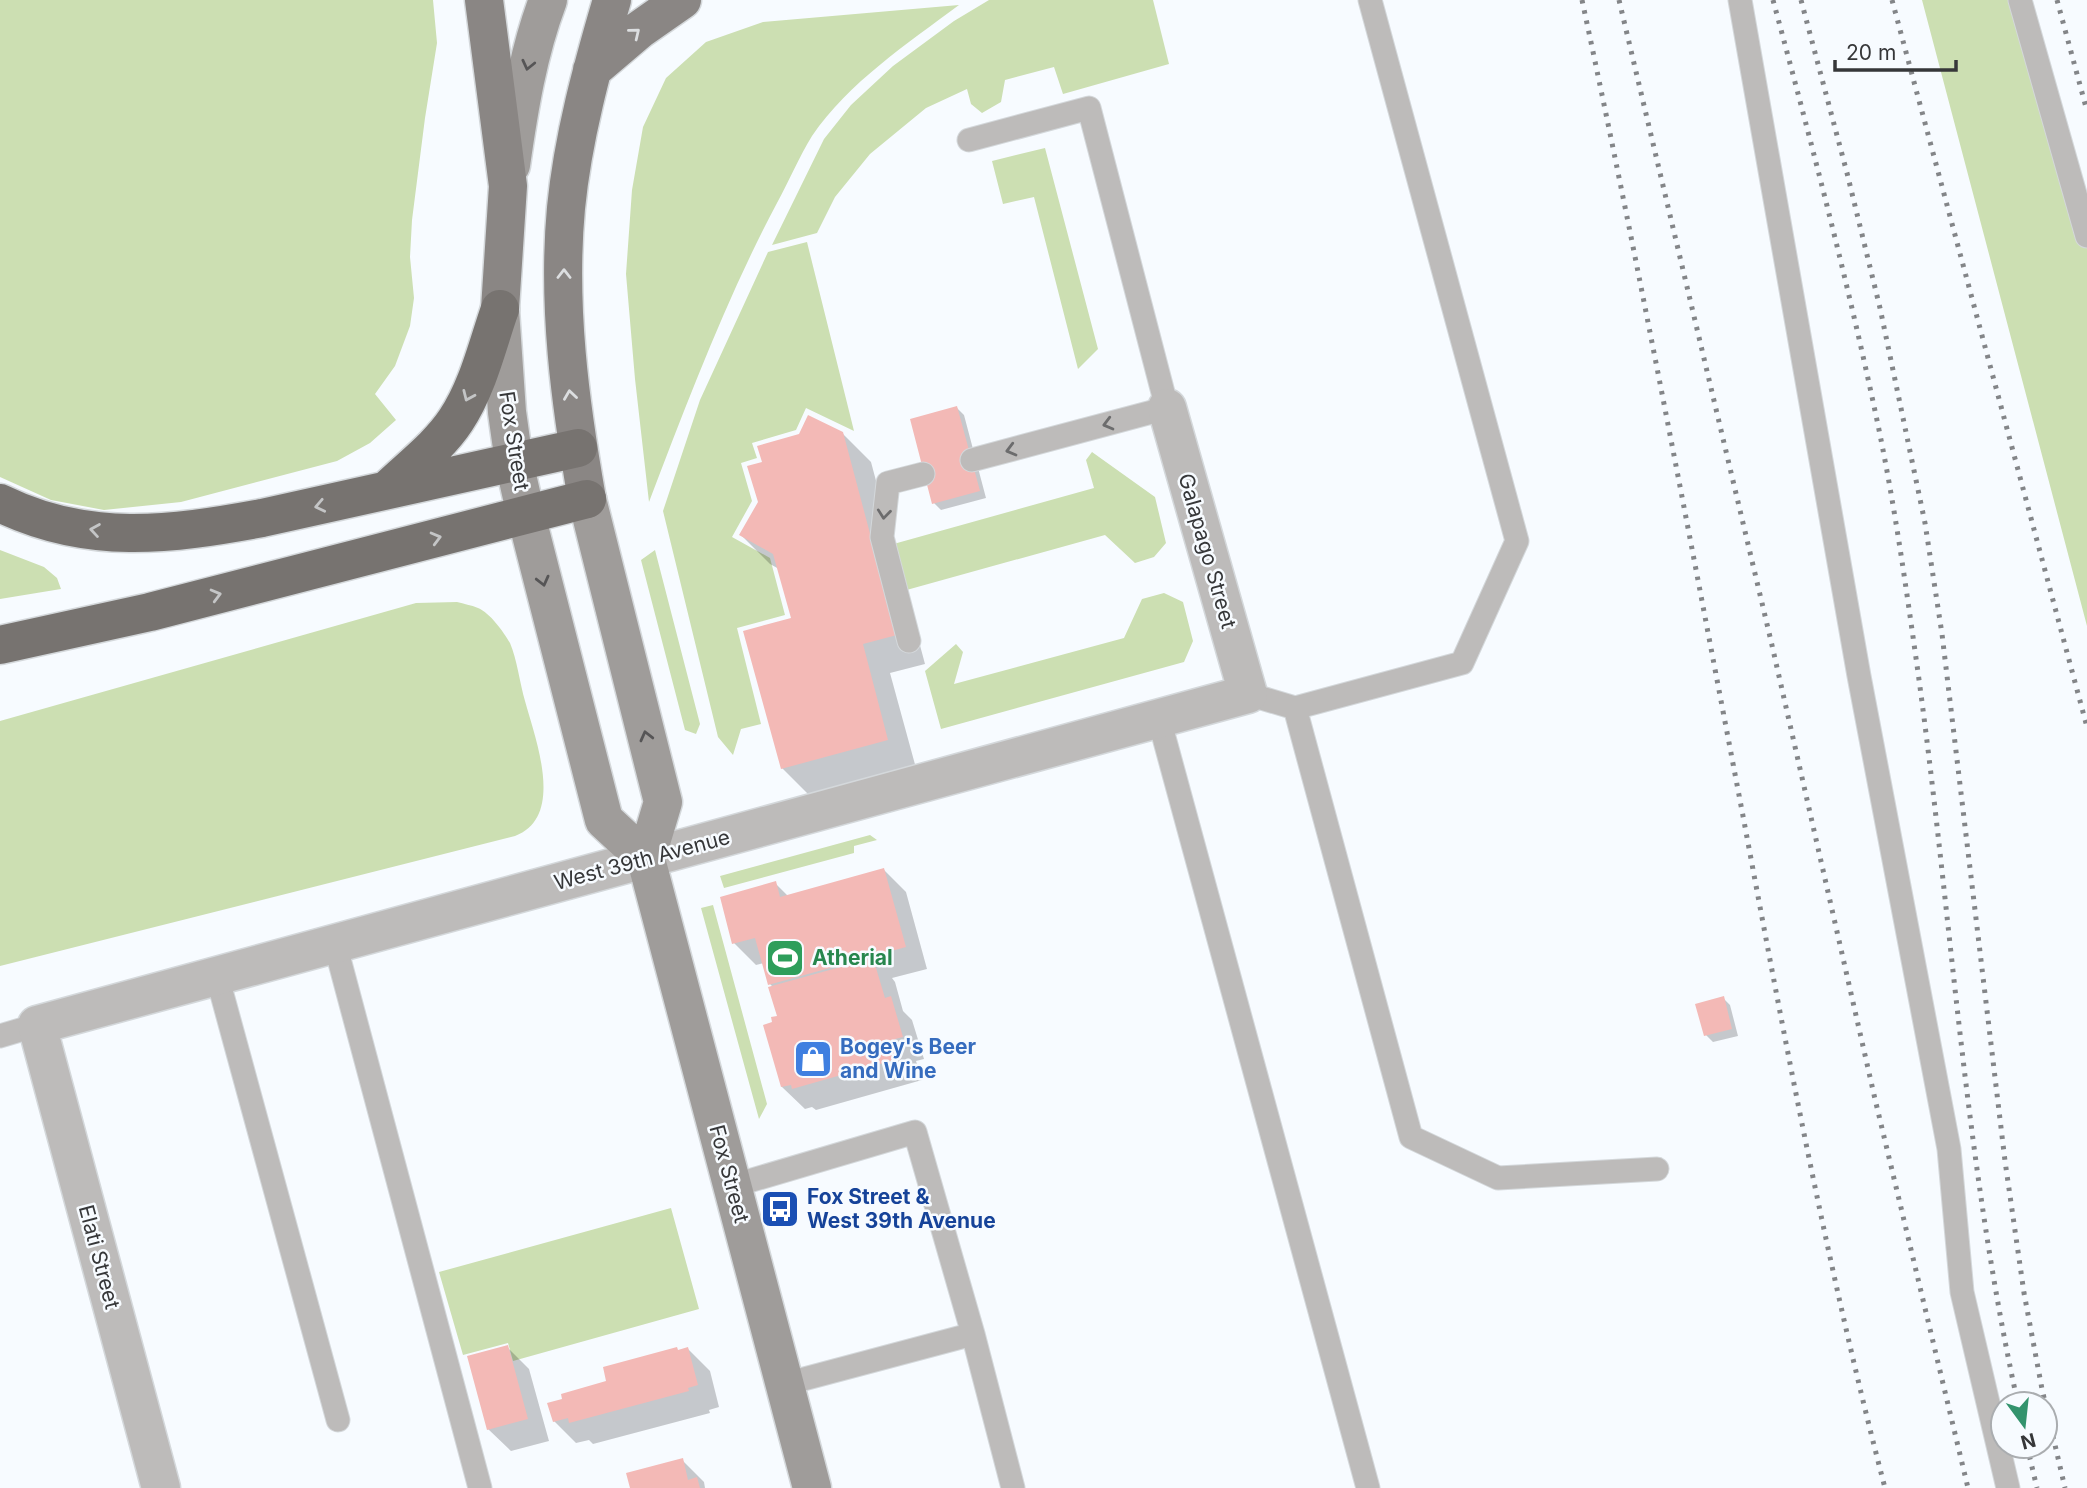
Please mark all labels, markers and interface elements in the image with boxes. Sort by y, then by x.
scale bar [1835,28,1956,72]
one-way arrow [627,29,640,41]
text: 20 m [1846,40,1896,65]
one-way arrow [522,59,536,71]
one-way arrow [556,268,572,279]
one-way arrow [462,389,476,401]
street label: Fox Street [494,389,535,493]
one-way arrow [563,389,578,401]
one-way arrow [1103,416,1115,430]
one-way arrow [1005,442,1017,456]
street label: Galapago Street [1173,471,1242,631]
one-way arrow [314,498,326,512]
one-way arrow [877,508,892,520]
one-way arrow [89,523,101,538]
one-way arrow [430,532,442,546]
one-way arrow [535,575,549,587]
one-way arrow [209,589,221,603]
one-way arrow [640,730,654,742]
street label: West 39th Avenue [551,824,733,895]
sports icon: Atherial [764,937,806,979]
place label: Atherial [812,945,893,970]
place label: Bogey's Beer and Wine [840,1034,976,1083]
shop icon: Bogey's Beer and Wine [792,1038,834,1080]
street label: Fox Street [704,1122,755,1226]
place label: Fox Street & West 39th Avenue [807,1184,996,1233]
bus stop icon: Fox Street & West 39th Avenue [759,1188,801,1230]
street label: Elati Street [74,1202,125,1312]
north arrow [1989,1390,2059,1460]
text: N [2018,1428,2038,1454]

